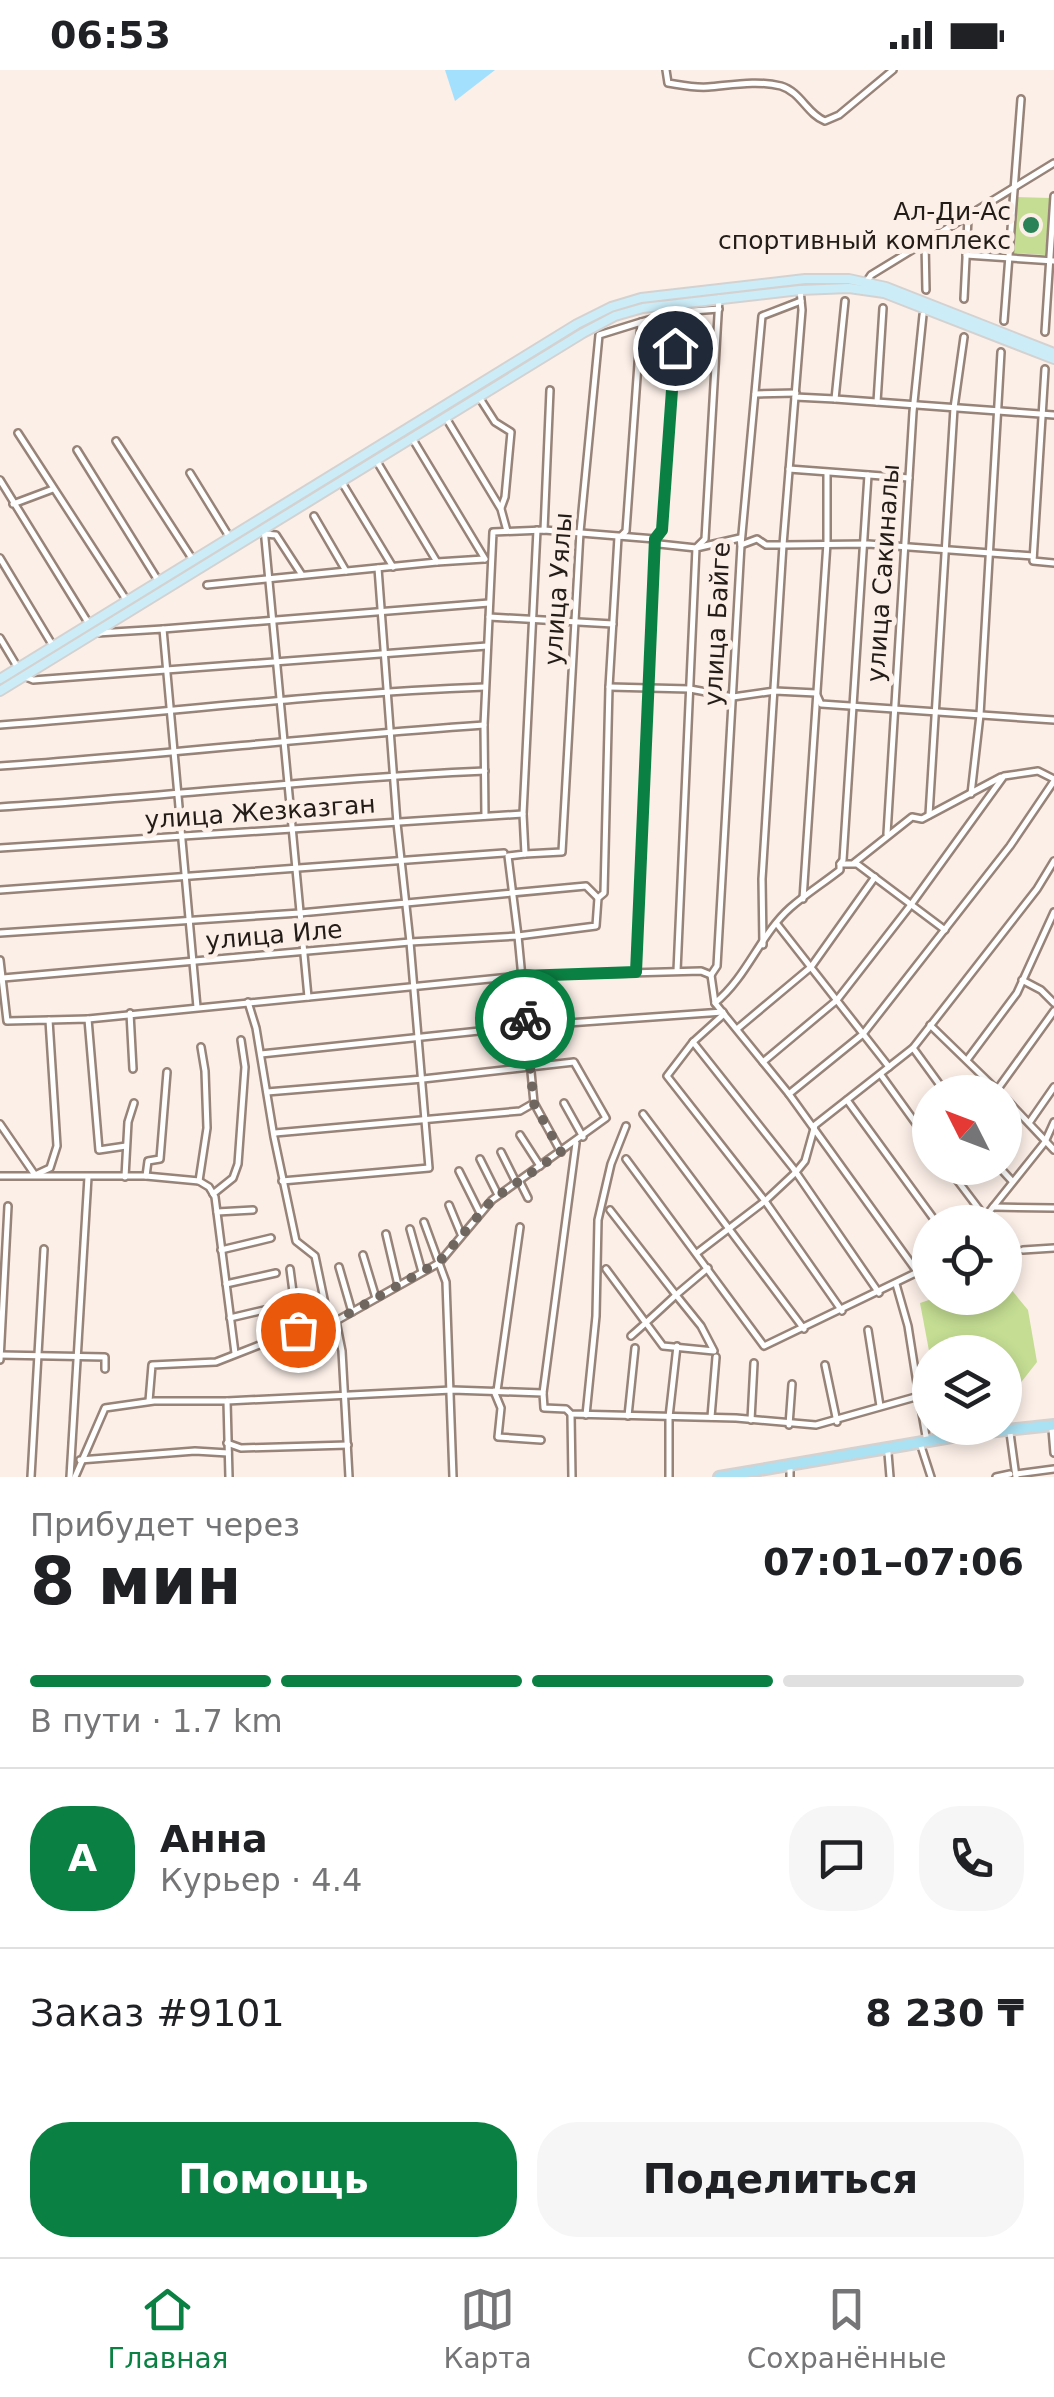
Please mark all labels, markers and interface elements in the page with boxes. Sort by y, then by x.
text: 06:53 [50,13,171,57]
place label: Ал-Ди-Ас спортивный комплекс [718,197,1011,255]
marker: Ал-Ди-Ас спортивный комплекс [1020,214,1042,236]
pin [633,306,718,391]
icon: home [648,321,703,376]
street label: улица Сакиналы [861,463,905,683]
street label: улица Уялы [538,512,578,666]
street label: улица Байге [698,541,736,707]
street label: улица Жезказган [144,789,376,835]
street label: улица Иле [204,915,344,955]
courier [475,969,575,1069]
icon: bike [498,992,553,1047]
north arrow [912,1075,1022,1185]
map controls [912,1075,1022,1445]
button: locate [912,1205,1022,1315]
pin [256,1288,341,1373]
icon: bag [271,1303,326,1358]
button: layers [912,1335,1022,1445]
text: Прибудет через [30,1506,300,1544]
text: 07:01–07:06 [763,1540,1024,1584]
text: 8 мин [30,1544,241,1619]
text: В пути · 1.7 km [30,1702,283,1740]
button: chat [789,1806,894,1911]
button: phone [919,1806,1024,1911]
text: Анна [160,1817,268,1861]
text: А [68,1836,97,1880]
text: Курьер · 4.4 [160,1861,362,1899]
text: Заказ #9101 [30,1991,285,2035]
text: 8 230 ₸ [865,1991,1024,2035]
button: Помощь [30,2122,517,2237]
button: Поделиться [537,2122,1024,2237]
tab: Главная [108,2282,228,2375]
tab: Карта [444,2282,532,2375]
tab: Сохранённые [747,2282,946,2375]

